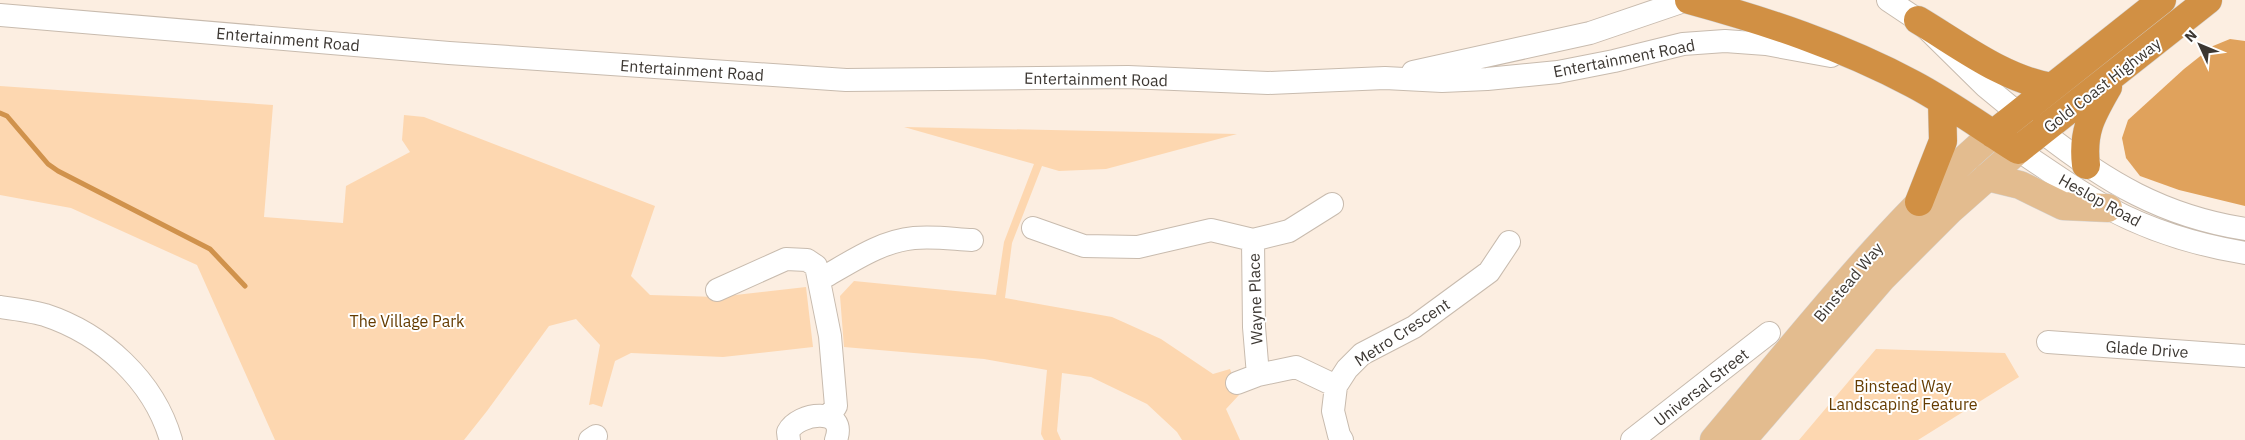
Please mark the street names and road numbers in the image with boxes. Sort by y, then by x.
street label: Entertainment Road [215,23,361,55]
street label: Gold Coast Highway [2039,33,2165,137]
street label: Entertainment Road [1551,34,1697,82]
street label: Entertainment Road [620,55,764,85]
street label: Entertainment Road [1024,68,1168,90]
street label: Heslop Road [2055,169,2145,231]
street label: Binstead Way [1809,238,1887,326]
street label: Wayne Place [1243,253,1267,345]
street label: Metro Crescent [1351,294,1453,370]
street label: Glade Drive [2105,336,2189,362]
street label: Universal Street [1650,344,1752,430]

